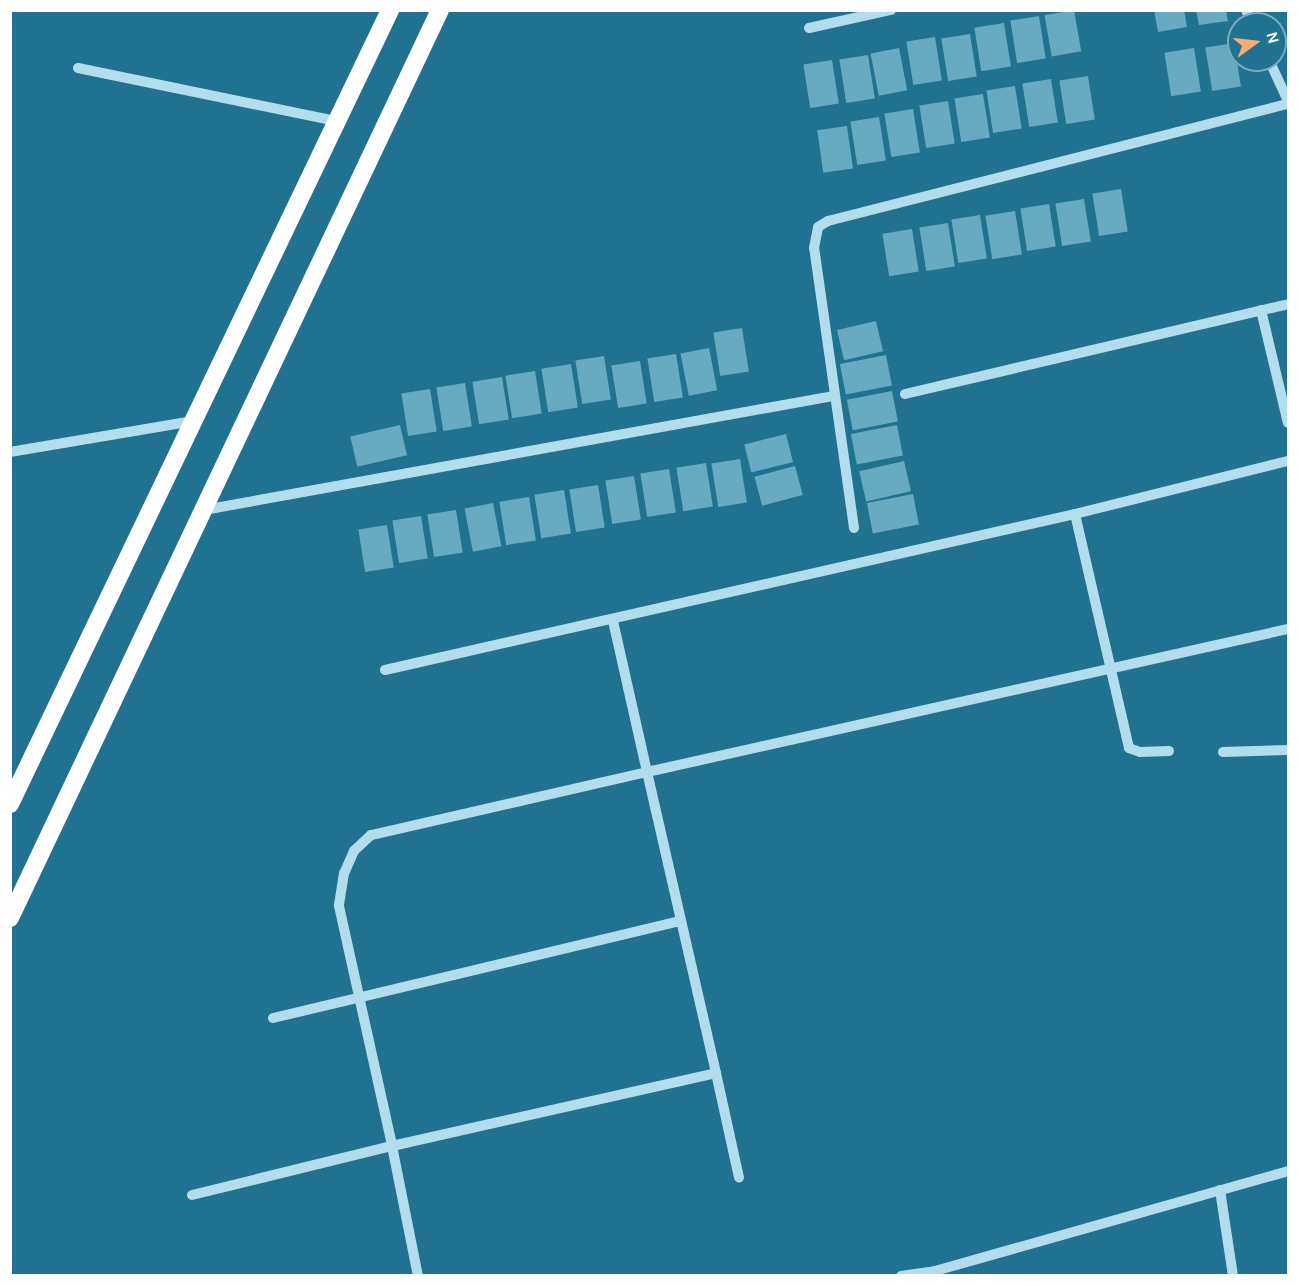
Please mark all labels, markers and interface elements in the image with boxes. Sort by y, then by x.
north arrow [1227,12,1287,72]
text: N [1262,30,1284,46]

